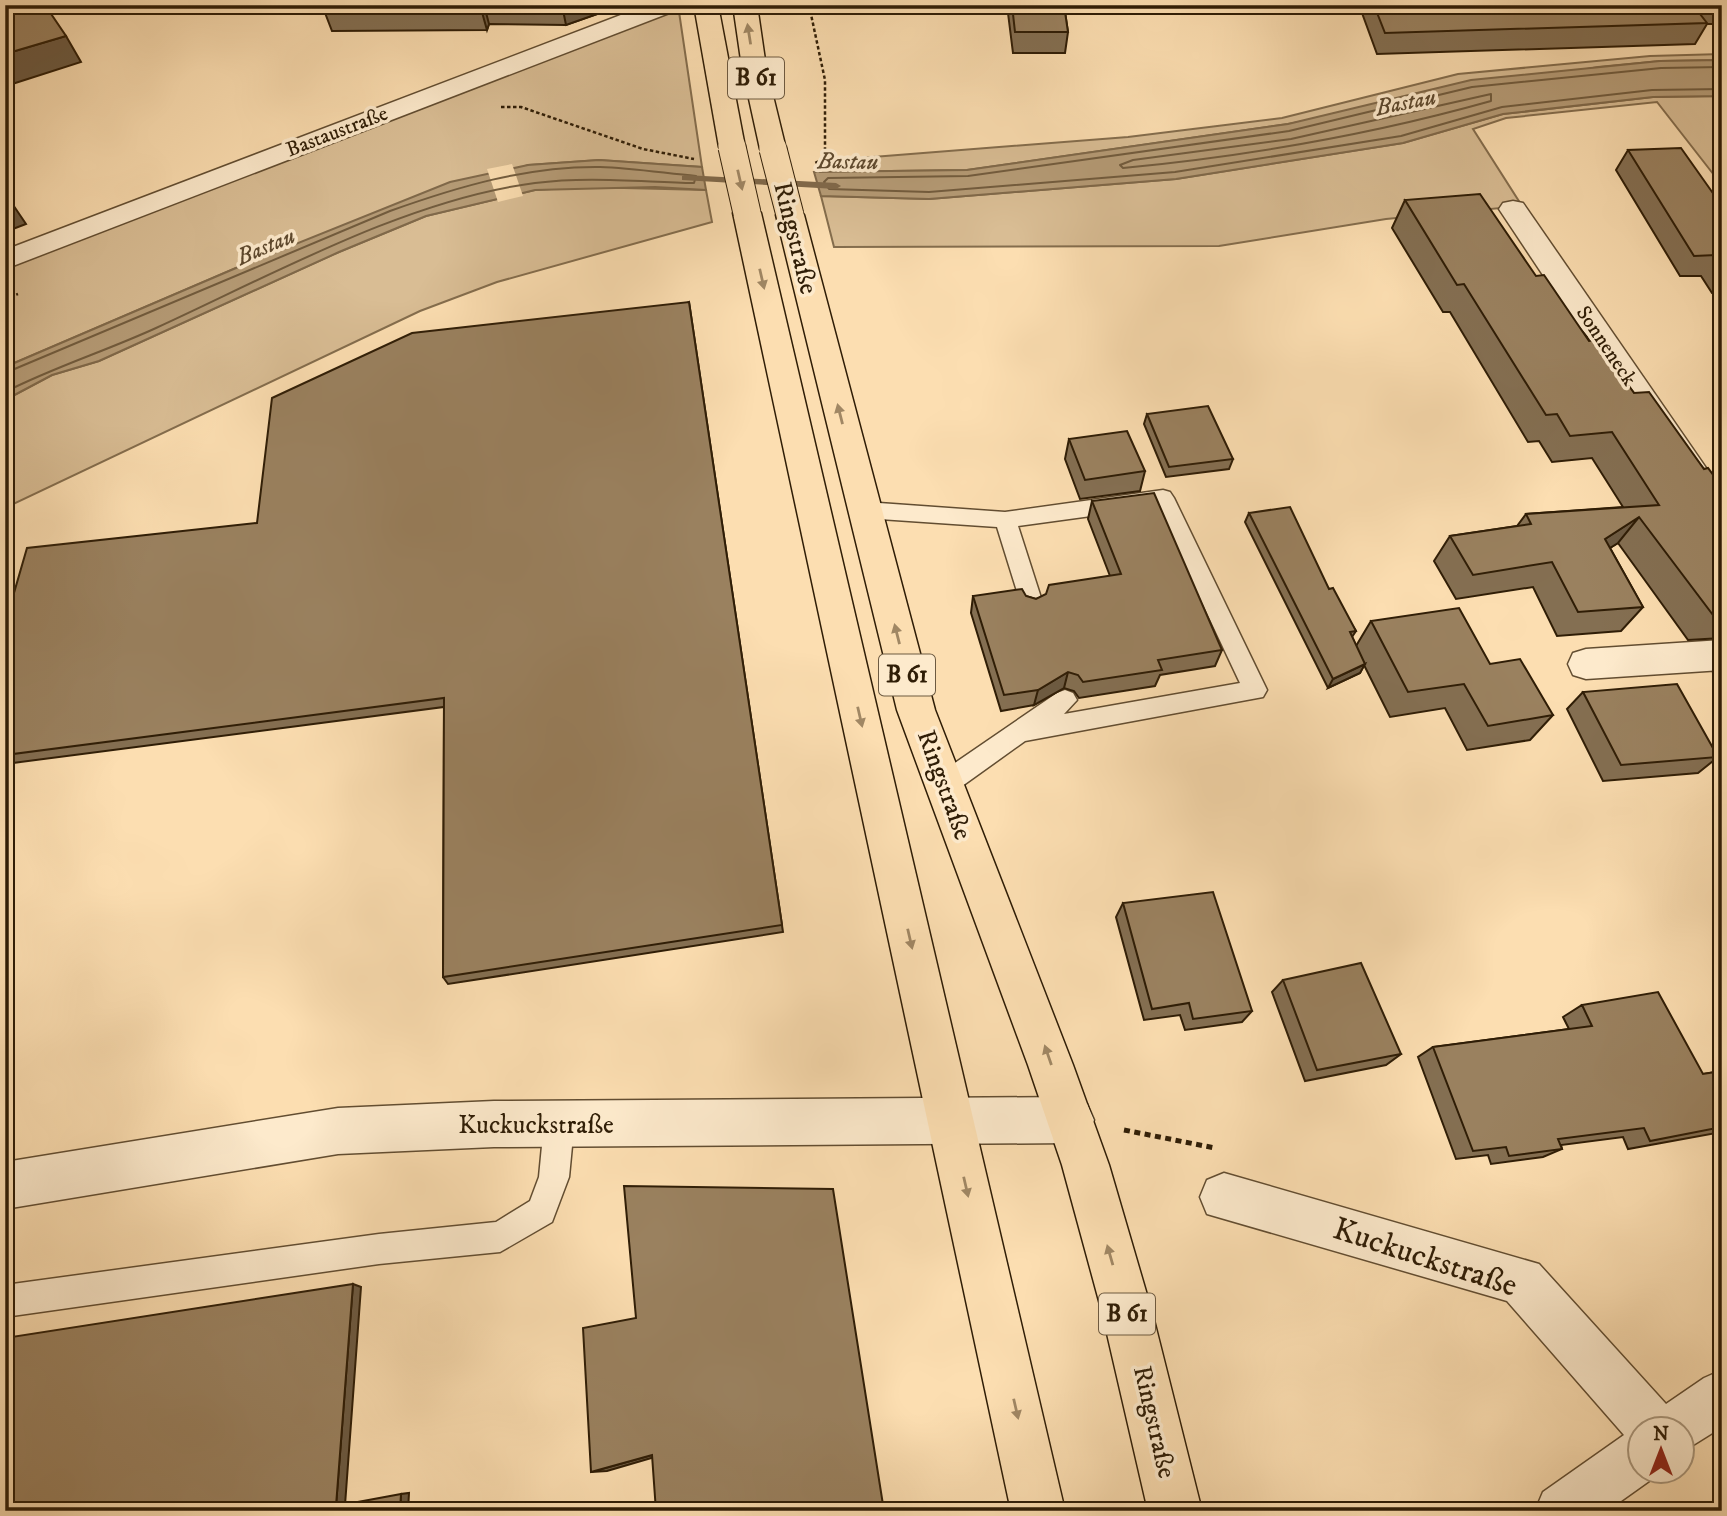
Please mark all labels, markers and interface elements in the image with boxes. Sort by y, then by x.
one-way arrow [743,23,754,45]
road number: B 61 [728,57,784,98]
water label: Bastau [1372,83,1439,123]
street label: Bastaustraße [282,101,392,163]
water label: Bastau [816,147,879,177]
one-way arrow [735,169,746,191]
street label: Ringstraße [765,178,825,298]
water label: Bastau [231,222,300,273]
one-way arrow [757,268,768,290]
street label: Sonneneck [1570,301,1643,391]
one-way arrow [834,403,845,425]
one-way arrow [891,623,902,645]
road number: B 61 [879,654,935,696]
one-way arrow [855,706,866,728]
street label: Ringstraße [909,726,979,844]
one-way arrow [905,928,916,950]
one-way arrow [1042,1045,1053,1066]
street label: Kuckuckstraße [458,1109,614,1142]
one-way arrow [961,1176,972,1198]
street label: Kuckuckstraße [1328,1209,1522,1307]
one-way arrow [1105,1244,1115,1265]
road number: B 61 [1099,1294,1155,1334]
street label: Ringstraße [1125,1363,1183,1481]
one-way arrow [1010,1399,1021,1421]
north arrow [1626,1414,1696,1484]
text: N [1653,1423,1669,1446]

